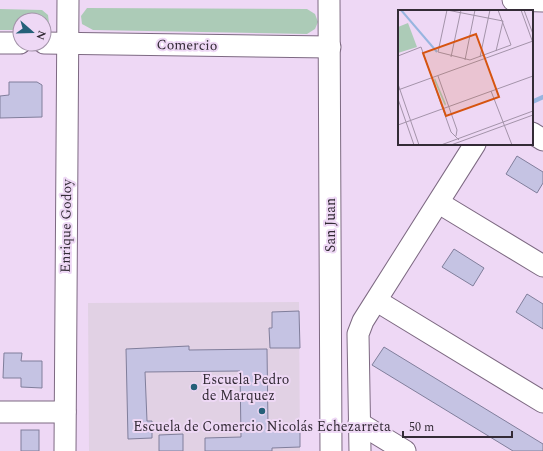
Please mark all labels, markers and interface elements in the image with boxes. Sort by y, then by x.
inset map [398,10,533,145]
north arrow [12,12,52,52]
text: N [31,28,50,42]
street label: Comercio [156,34,218,56]
street label: Enrique Godoy [55,178,77,273]
street label: San Juan [320,198,341,252]
place label: Escuela Pedro de Marquez [202,369,289,406]
marker: Escuela Pedro de Marquez [189,382,199,392]
marker: Escuela de Comercio Nicolás Echezarreta [257,406,267,416]
scale bar [403,413,512,439]
place label: Escuela de Comercio Nicolás Echezarreta [133,416,391,437]
text: 50 m [409,418,434,437]

